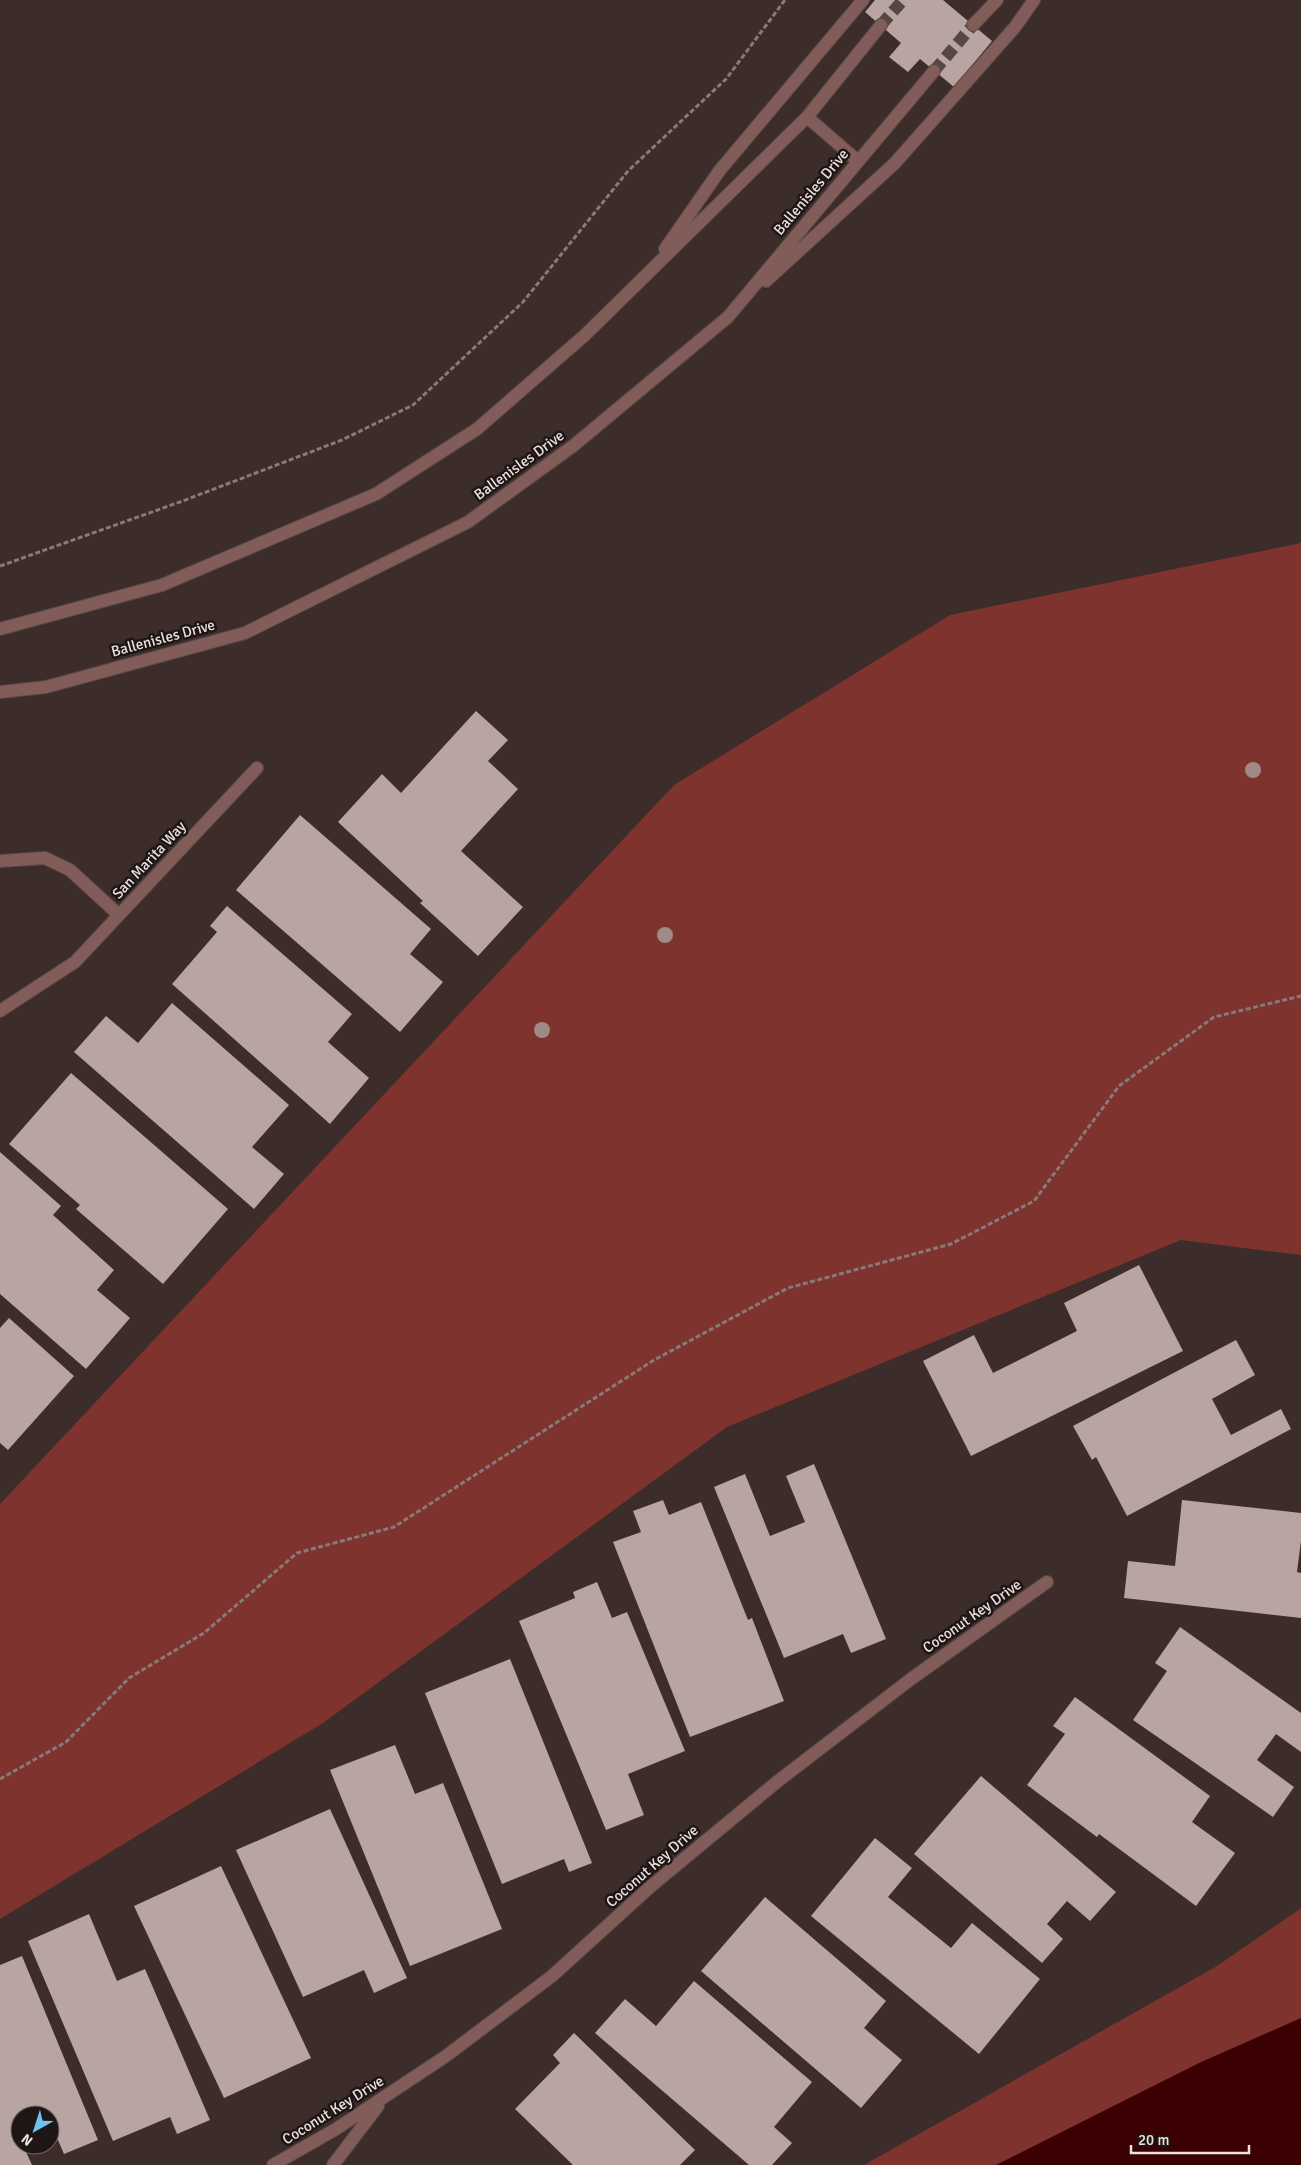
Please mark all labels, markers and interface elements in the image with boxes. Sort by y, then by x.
street label: Ballenisles Drive [770,145,852,239]
street label: Ballenisles Drive [471,426,567,504]
street label: Ballenisles Drive [109,616,217,660]
street label: San Marita Way [108,817,190,903]
street label: Coconut Key Drive [919,1575,1025,1657]
street label: Coconut Key Drive [602,1821,702,1911]
street label: Coconut Key Drive [279,2072,387,2148]
north arrow [10,2105,60,2155]
scale bar [1131,2122,1248,2154]
text: N [18,2130,36,2149]
text: 20 m [1138,2131,1169,2149]

